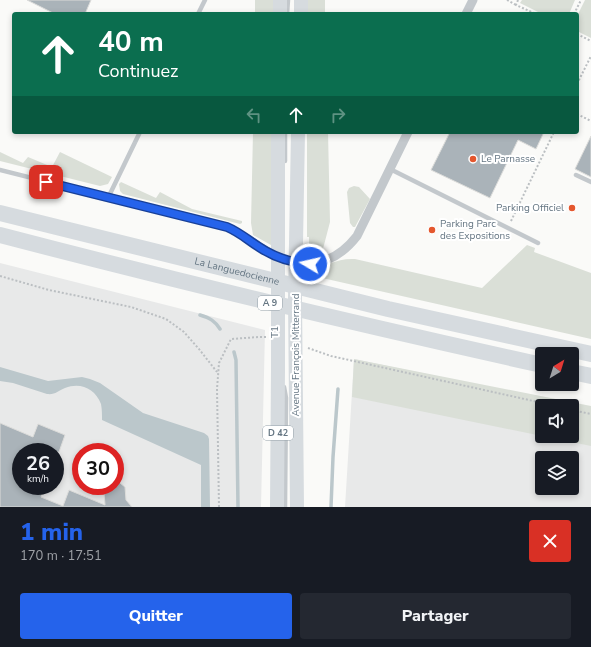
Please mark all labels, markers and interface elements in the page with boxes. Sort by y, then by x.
text: 40 m [98,23,164,61]
icon: ahead [32,28,84,80]
text: Continuez [98,59,178,83]
icon: left [243,104,265,126]
icon: ahead [285,104,307,126]
icon: right [327,104,349,126]
place label: Le Parnasse [481,152,535,166]
marker: Le Parnasse [468,154,478,164]
pin [29,165,63,199]
icon: arrive [35,171,57,193]
place label: Parking Officiel [496,201,564,215]
marker: Parking Officiel [567,203,577,213]
place label: Parking Parc des Expositions [440,217,510,243]
marker: Parking Parc des Expositions [427,225,437,235]
position arrow [289,243,331,285]
street label: La Languedocienne [193,254,281,289]
street label: Avenue François Mitterrand [289,293,303,417]
road number: A 9 [258,296,282,310]
street label: T1 [268,326,282,338]
north arrow [535,347,579,391]
map controls [535,347,579,495]
button: sound [535,399,579,443]
road number: D 42 [263,426,293,440]
speed limit sign: 30 [72,443,124,495]
text: 26 [26,450,50,477]
button: layers [535,451,579,495]
text: km/h [27,472,49,486]
text: 1 min [20,516,83,548]
button: close [529,520,571,562]
text: 170 m · 17:51 [20,547,102,565]
button: Quitter [20,593,292,639]
button: Partager [300,593,571,639]

